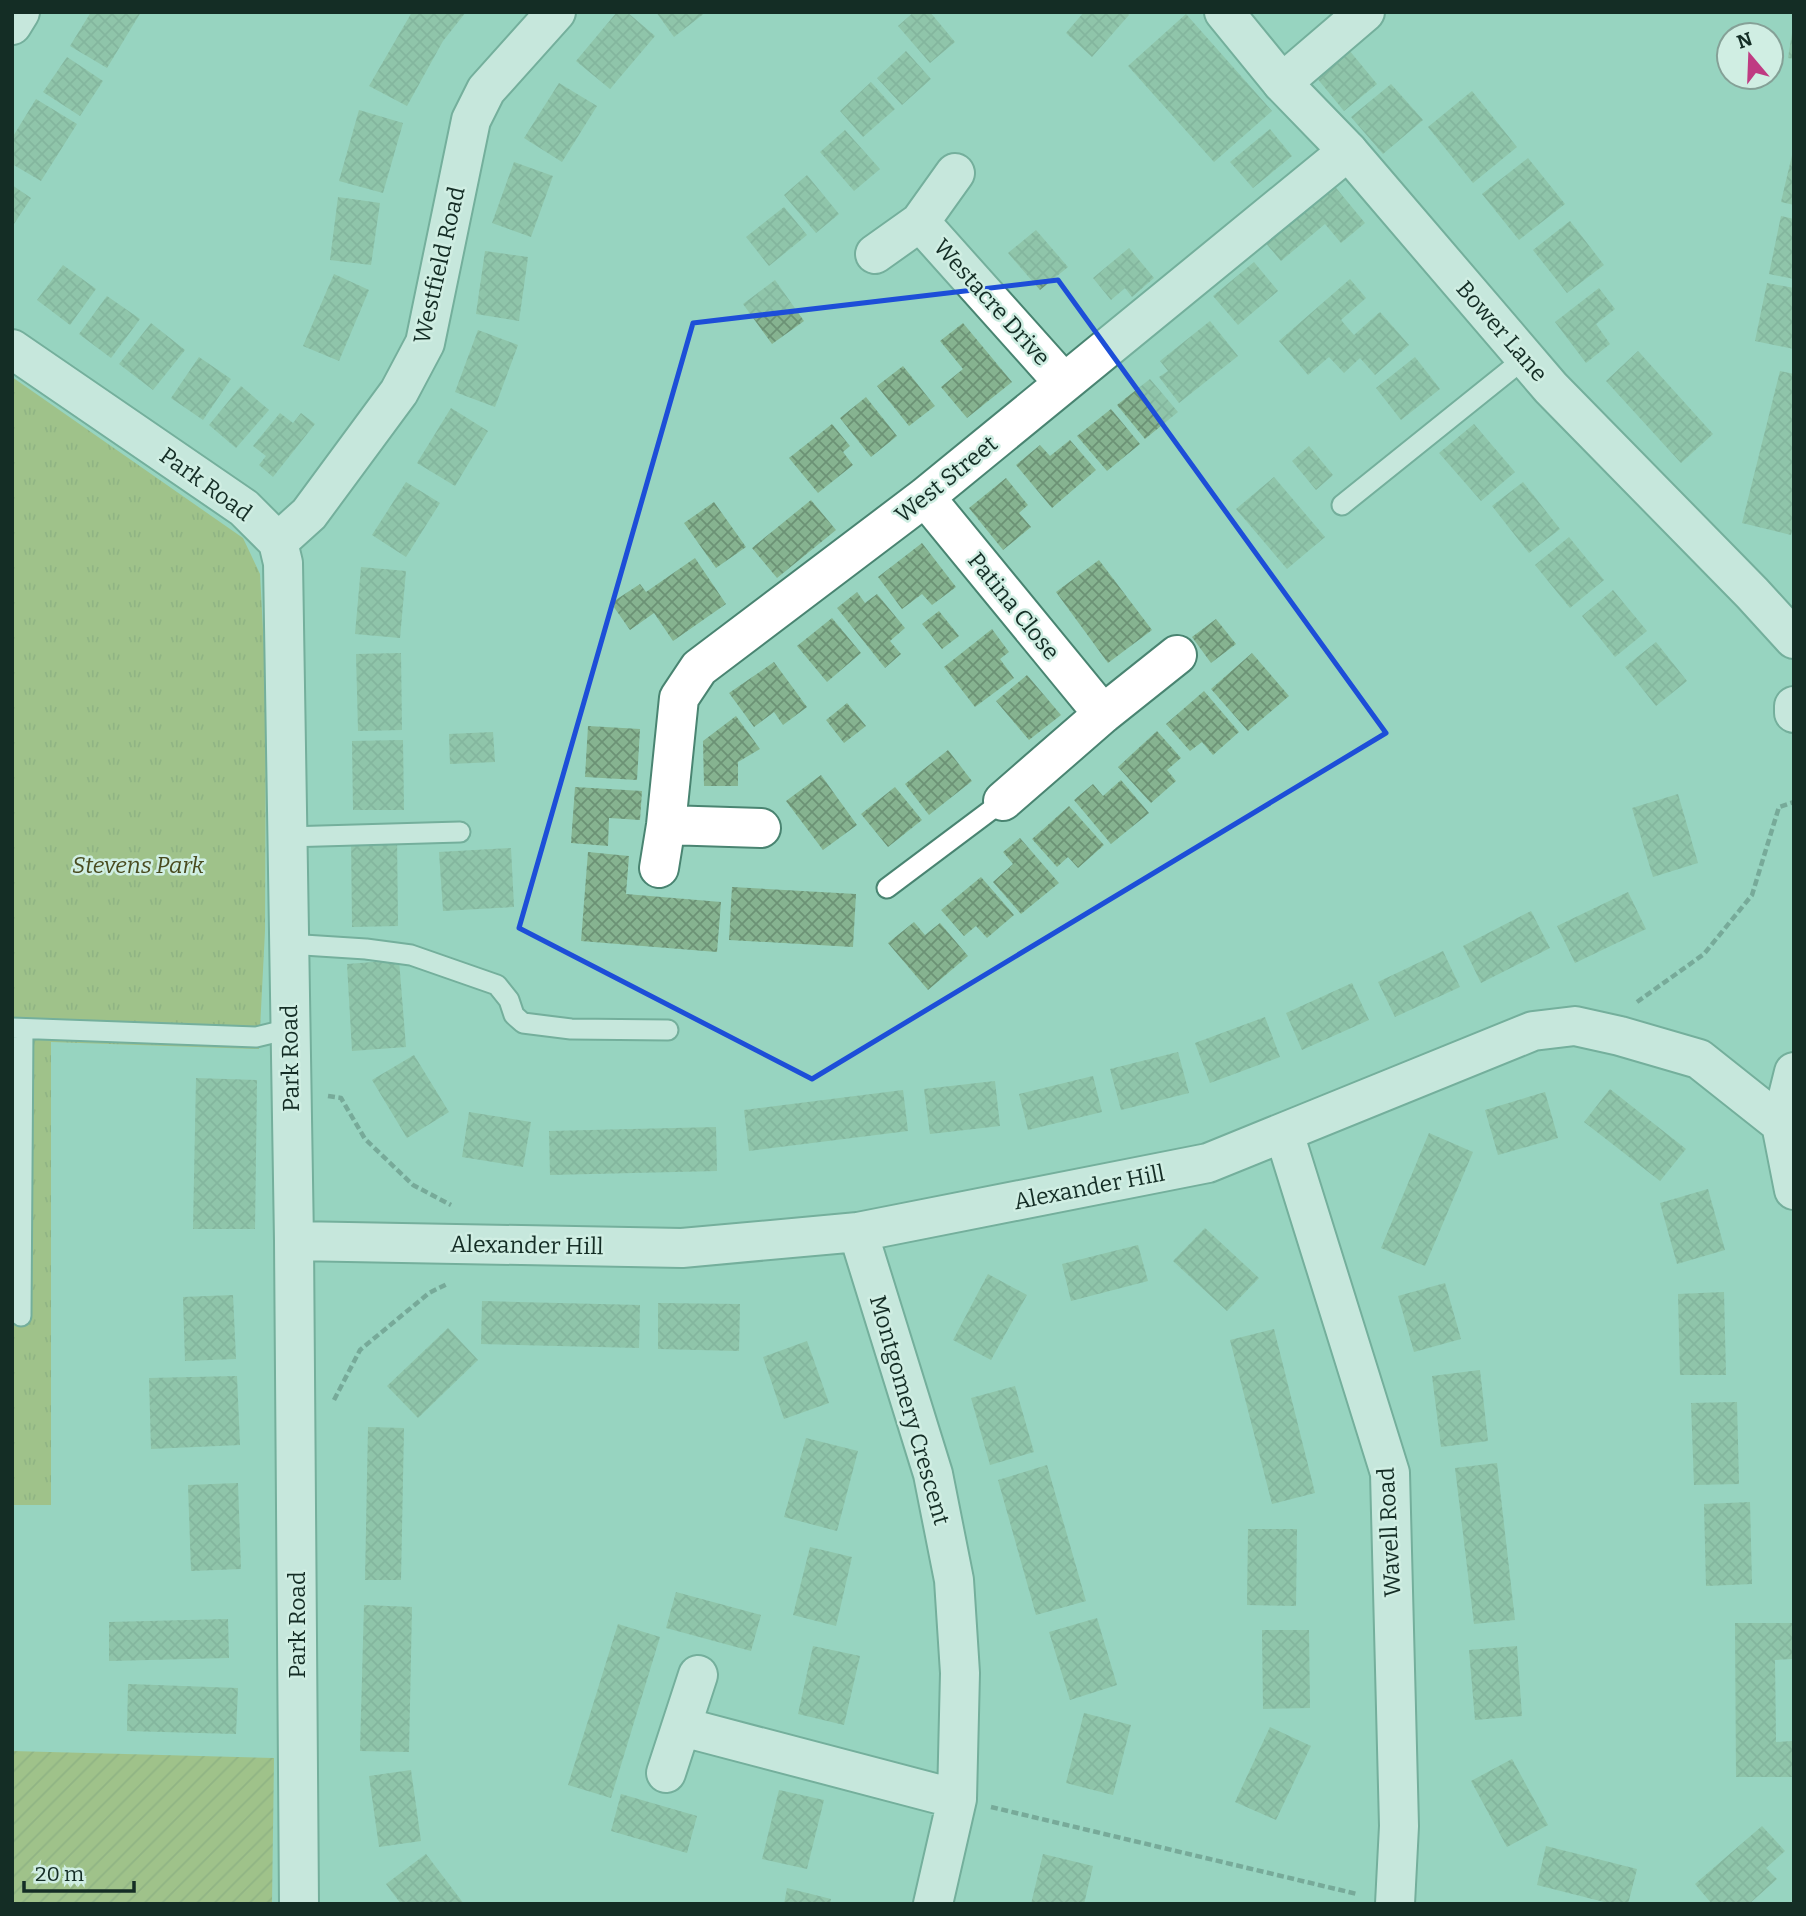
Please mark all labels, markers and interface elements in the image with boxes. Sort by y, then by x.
north arrow [1715,21,1785,91]
text: N [1734,27,1756,54]
street label: Westfield Road [407,183,471,346]
street label: Westacre Drive [928,233,1056,371]
street label: Bower Lane [1450,275,1554,387]
street label: West Street [889,429,1003,529]
street label: Park Road [154,441,258,527]
street label: Patina Close [962,547,1066,665]
park label: Stevens Park [72,851,205,879]
street label: Park Road [275,1004,305,1112]
street label: Alexander Hill [1011,1159,1167,1215]
street label: Alexander Hill [450,1230,604,1260]
street label: Montgomery Crescent [864,1292,956,1528]
street label: Wavell Road [1372,1466,1406,1598]
street label: Park Road [283,1571,311,1679]
scale bar [24,1850,135,1894]
text: 20 m [35,1861,84,1887]

